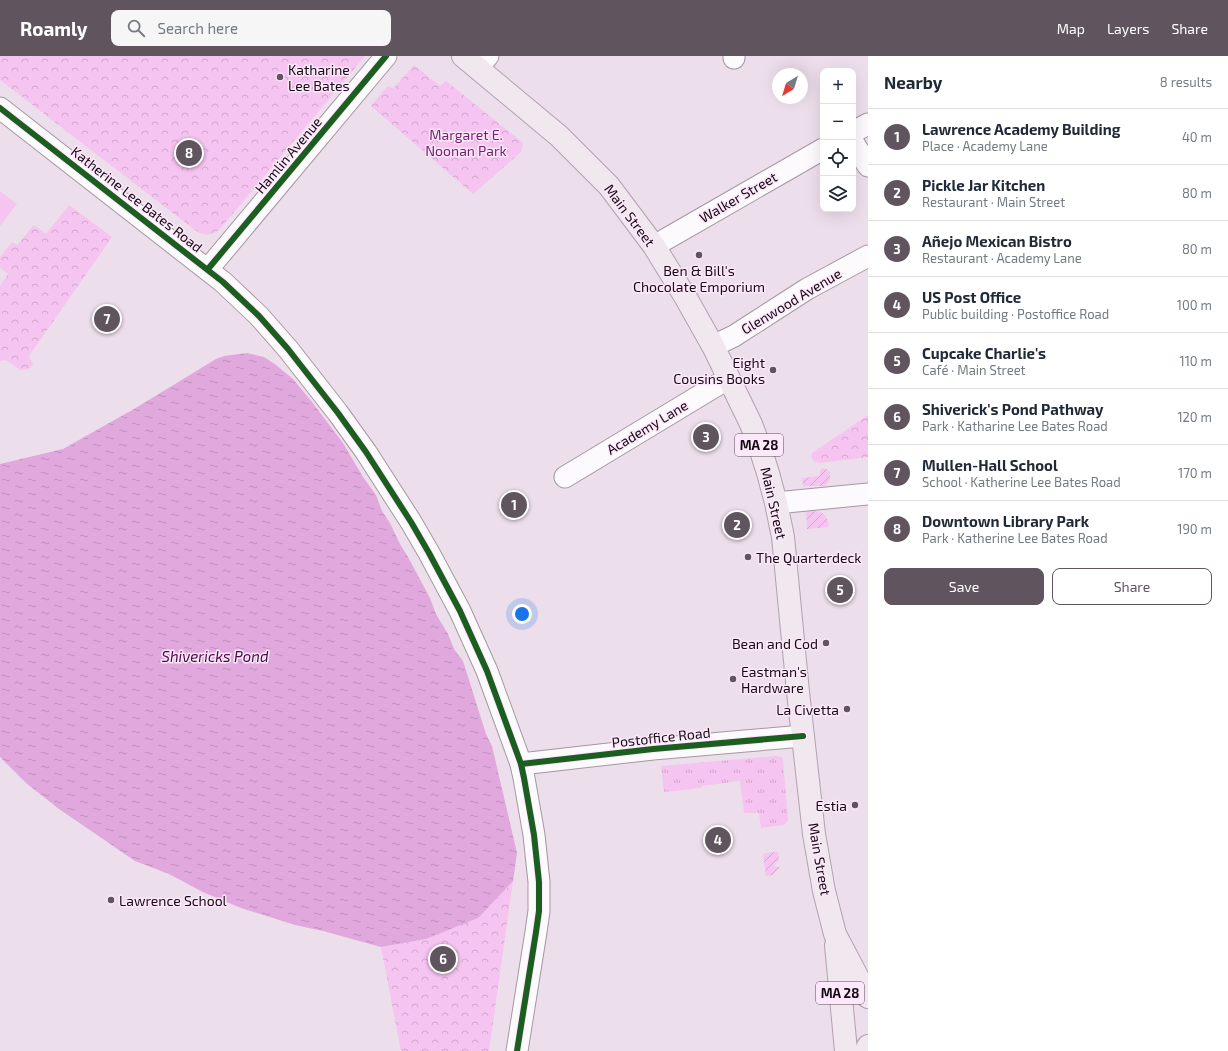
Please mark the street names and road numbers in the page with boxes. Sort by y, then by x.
street label: Hamlin Avenue [251,113,325,197]
street label: Katherine Lee Bates Road [68,142,206,256]
street label: Walker Street [696,168,780,226]
street label: Main Street [601,180,659,250]
street label: Glenwood Avenue [738,264,844,338]
street label: Academy Lane [603,396,691,458]
road number: MA 28 [735,434,783,456]
street label: Main Street [757,465,791,541]
street label: Postoffice Road [611,723,711,751]
street label: Main Street [805,821,835,897]
road number: MA 28 [816,982,864,1004]

